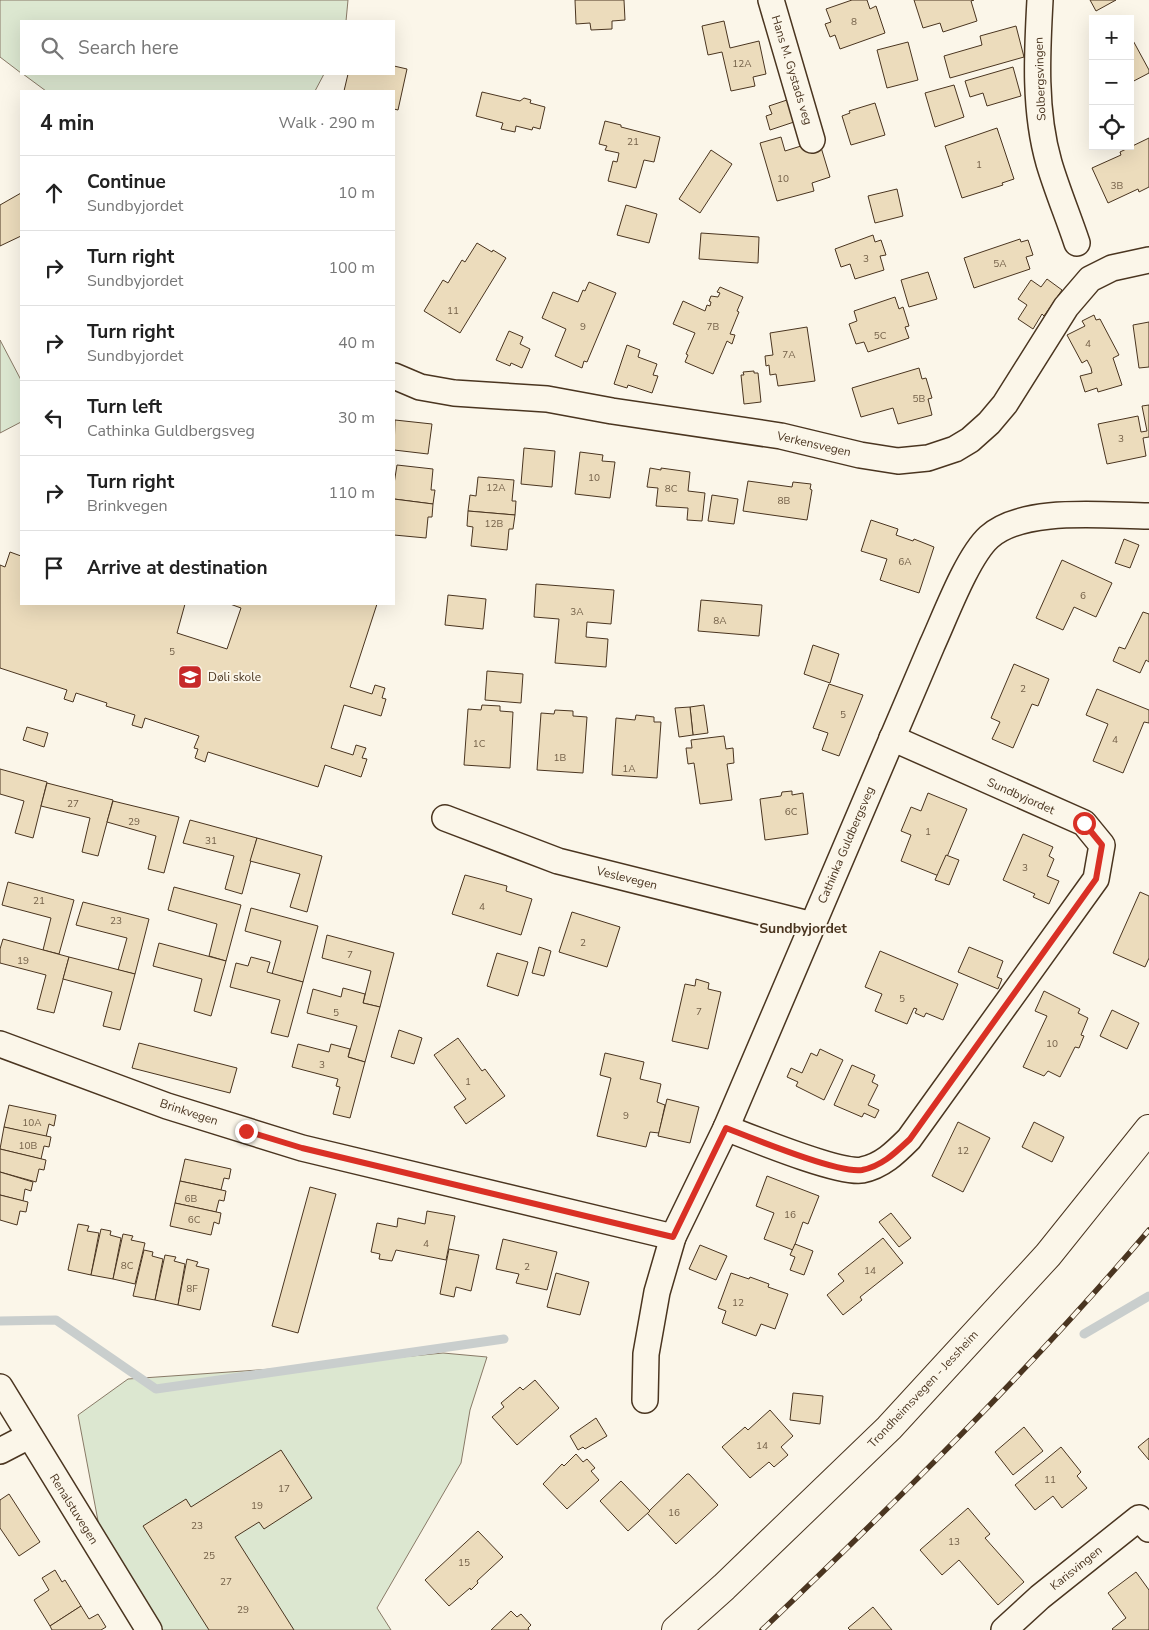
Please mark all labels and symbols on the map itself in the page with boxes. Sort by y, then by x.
street label: Hans M. Gystads veg [768,13,816,127]
house number: 8 [851,15,857,29]
street label: Solbergsvingen [1031,37,1049,121]
house number: 12A [732,57,752,71]
house number: 21 [627,135,639,149]
house number: 1 [976,158,982,172]
house number: 10 [777,172,789,186]
house number: 3B [1111,179,1124,193]
house number: 3 [863,252,869,266]
house number: 5A [993,257,1007,271]
house number: 11 [447,304,459,318]
house number: 9 [580,320,586,334]
house number: 7B [707,320,720,334]
house number: 5C [874,329,887,343]
house number: 4 [1085,337,1091,351]
house number: 7A [782,348,796,362]
house number: 5B [913,392,926,406]
street label: Verkensvegen [774,427,853,460]
house number: 3 [1118,432,1124,446]
house number: 10 [588,471,600,485]
house number: 12A [486,481,506,495]
house number: 8C [665,482,678,496]
house number: 8B [778,494,791,508]
house number: 12B [485,517,504,531]
house number: 6A [898,555,912,569]
house number: 6 [1080,589,1086,603]
house number: 3A [570,605,584,619]
house number: 8A [713,614,727,628]
house number: 5 [169,645,175,659]
school or university icon: Døli skole [177,664,203,690]
place label: Døli skole [208,669,261,685]
house number: 2 [1020,682,1026,696]
house number: 5 [840,708,846,722]
house number: 4 [1112,733,1118,747]
house number: 1C [473,737,486,751]
house number: 1B [554,751,567,765]
house number: 1A [622,762,636,776]
street label: Sundbyjordet [985,774,1058,818]
street label: Cathinka Guldbergsveg [814,784,878,906]
house number: 27 [67,797,79,811]
house number: 6C [785,805,798,819]
route start [1073,812,1096,835]
house number: 29 [128,815,140,829]
house number: 1 [925,825,931,839]
house number: 31 [205,834,217,848]
house number: 3 [1022,861,1028,875]
street label: Veslevegen [594,862,659,893]
house number: 21 [33,894,45,908]
house number: 4 [479,900,485,914]
house number: 23 [110,914,122,928]
district label: Sundbyjordet [759,919,847,938]
house number: 2 [580,936,586,950]
house number: 7 [347,948,353,962]
house number: 19 [17,954,29,968]
house number: 5 [899,992,905,1006]
house number: 7 [696,1005,702,1019]
house number: 5 [333,1006,339,1020]
house number: 10 [1046,1037,1058,1051]
house number: 3 [319,1058,325,1072]
house number: 1 [465,1075,471,1089]
street label: Brinkvegen [158,1095,220,1129]
house number: 9 [623,1109,629,1123]
house number: 10A [22,1116,42,1130]
route end [235,1120,258,1143]
house number: 10B [19,1139,38,1153]
house number: 12 [957,1144,969,1158]
house number: 6B [185,1192,198,1206]
house number: 16 [784,1208,796,1222]
house number: 6C [188,1213,201,1227]
house number: 4 [423,1237,429,1251]
house number: 8C [121,1259,134,1273]
house number: 2 [524,1260,530,1274]
house number: 14 [864,1264,876,1278]
house number: 8F [186,1282,198,1296]
house number: 12 [732,1296,744,1310]
street label: Trondheimsvegen - Jessheim [864,1327,982,1451]
house number: 14 [756,1439,768,1453]
street label: Renalstuvegen [46,1471,102,1547]
house number: 11 [1044,1473,1056,1487]
house number: 17 [278,1482,290,1496]
house number: 19 [251,1499,263,1513]
house number: 16 [668,1506,680,1520]
house number: 23 [191,1519,203,1533]
house number: 13 [948,1535,960,1549]
street label: Karisvingen [1047,1542,1105,1594]
house number: 25 [203,1549,215,1563]
house number: 15 [458,1556,470,1570]
house number: 27 [220,1575,232,1589]
house number: 29 [237,1603,249,1617]

